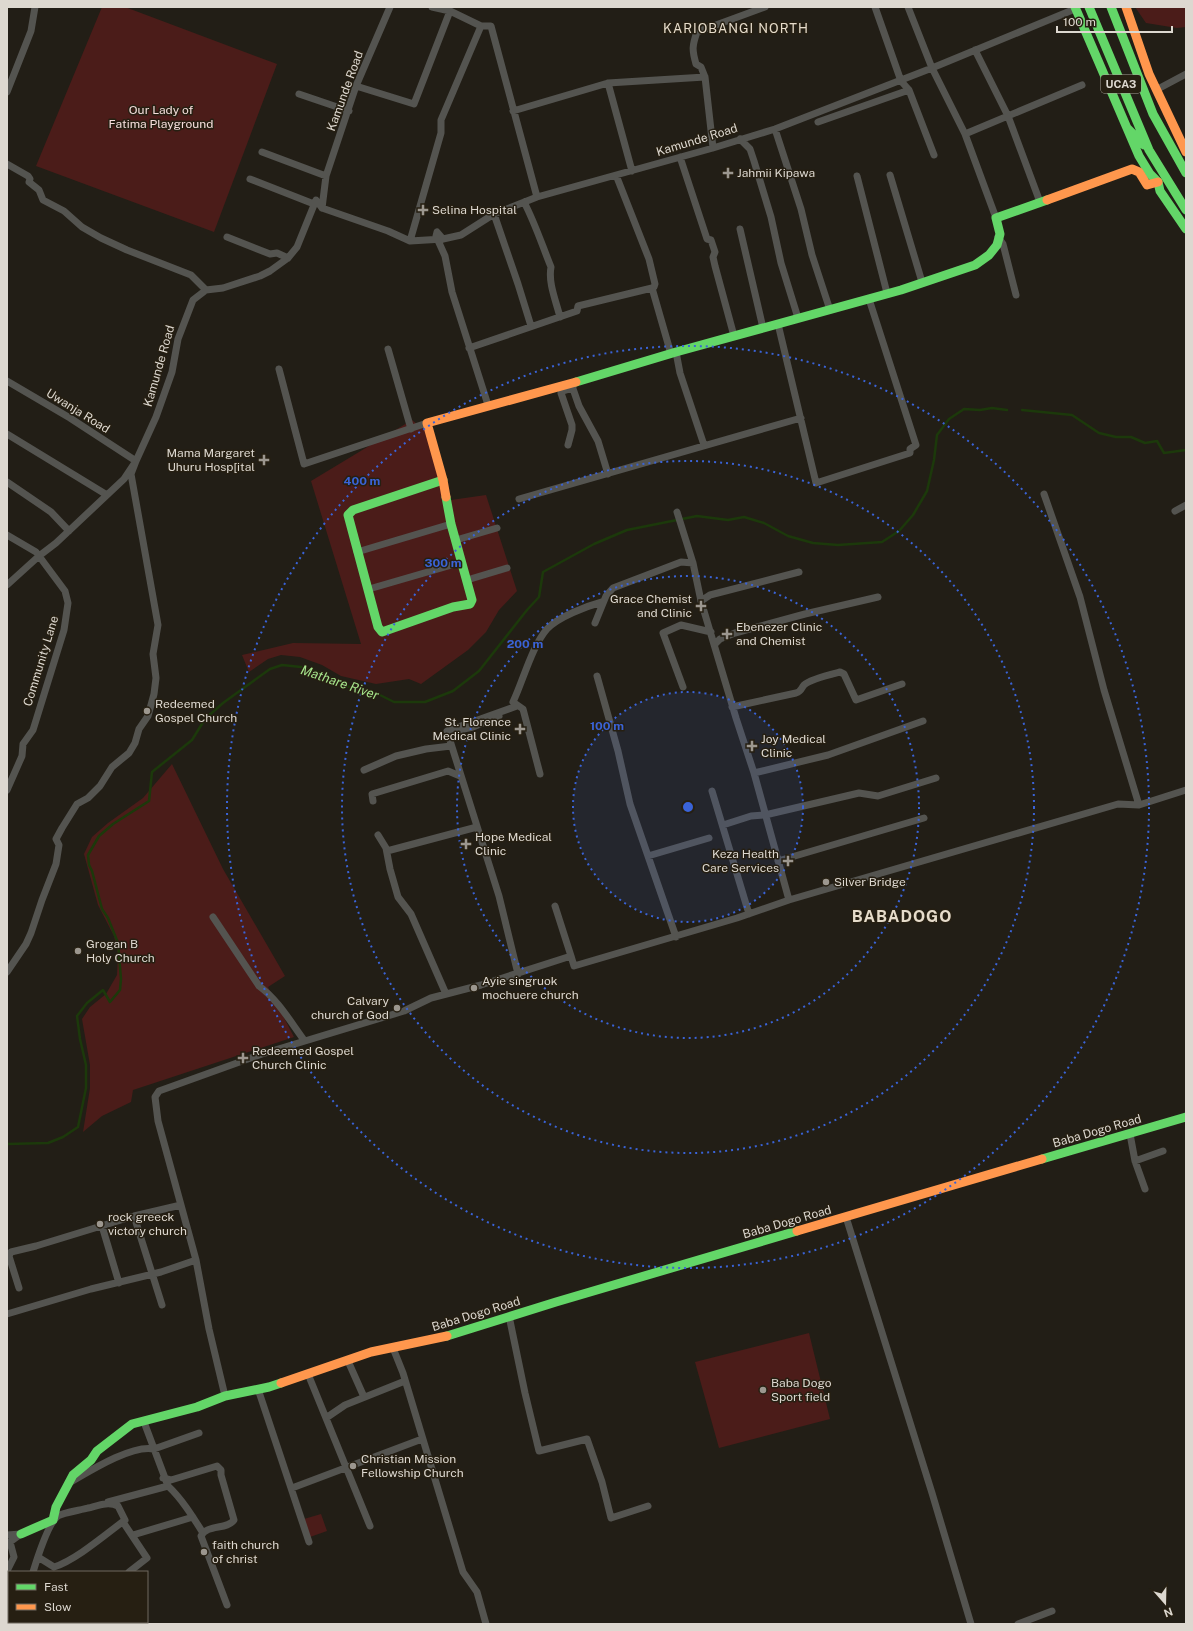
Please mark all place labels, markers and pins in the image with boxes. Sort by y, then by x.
place label: Jahmii Kipawa [737,166,815,180]
marker: Jahmii Kipawa [722,167,734,179]
place label: Selina Hospital [432,203,517,217]
marker: Selina Hospital [417,204,429,216]
place label: Mama Margaret Uhuru Hosp[ital [166,446,255,474]
marker: Mama Margaret Uhuru Hosp[ital [258,454,270,466]
place label: Grace Chemist and Clinic [610,592,692,620]
marker: Grace Chemist and Clinic [695,600,707,612]
place label: Ebenezer Clinic and Chemist [736,620,822,648]
marker: Ebenezer Clinic and Chemist [721,628,733,640]
place label: Redeemed Gospel Church [155,697,237,725]
marker: Redeemed Gospel Church [142,706,152,716]
place label: St. Florence Medical Clinic [433,715,511,743]
marker: St. Florence Medical Clinic [514,723,526,735]
place label: Joy Medical Clinic [761,732,826,760]
marker: Joy Medical Clinic [746,740,758,752]
centre of rings [681,800,695,814]
place label: Hope Medical Clinic [475,830,552,858]
marker: Hope Medical Clinic [460,838,472,850]
place label: Keza Health Care Services [702,847,779,875]
marker: Keza Health Care Services [782,855,794,867]
place label: Silver Bridge [834,875,906,889]
marker: Silver Bridge [821,877,831,887]
place label: Grogan B Holy Church [86,937,155,965]
marker: Grogan B Holy Church [73,946,83,956]
place label: Ayie singruok mochuere church [482,974,579,1002]
marker: Ayie singruok mochuere church [469,983,479,993]
place label: Calvary church of God [311,994,390,1022]
marker: Calvary church of God [392,1003,402,1013]
place label: Redeemed Gospel Church Clinic [252,1044,354,1072]
marker: Redeemed Gospel Church Clinic [237,1052,249,1064]
place label: rock greeck victory church [108,1210,187,1238]
marker: rock greeck victory church [95,1219,105,1229]
place label: Baba Dogo Sport field [771,1376,832,1404]
marker: Baba Dogo Sport field [758,1385,768,1395]
place label: Christian Mission Fellowship Church [361,1452,464,1480]
marker: Christian Mission Fellowship Church [348,1461,358,1471]
place label: faith church of christ [212,1538,279,1566]
marker: faith church of christ [199,1547,209,1557]

